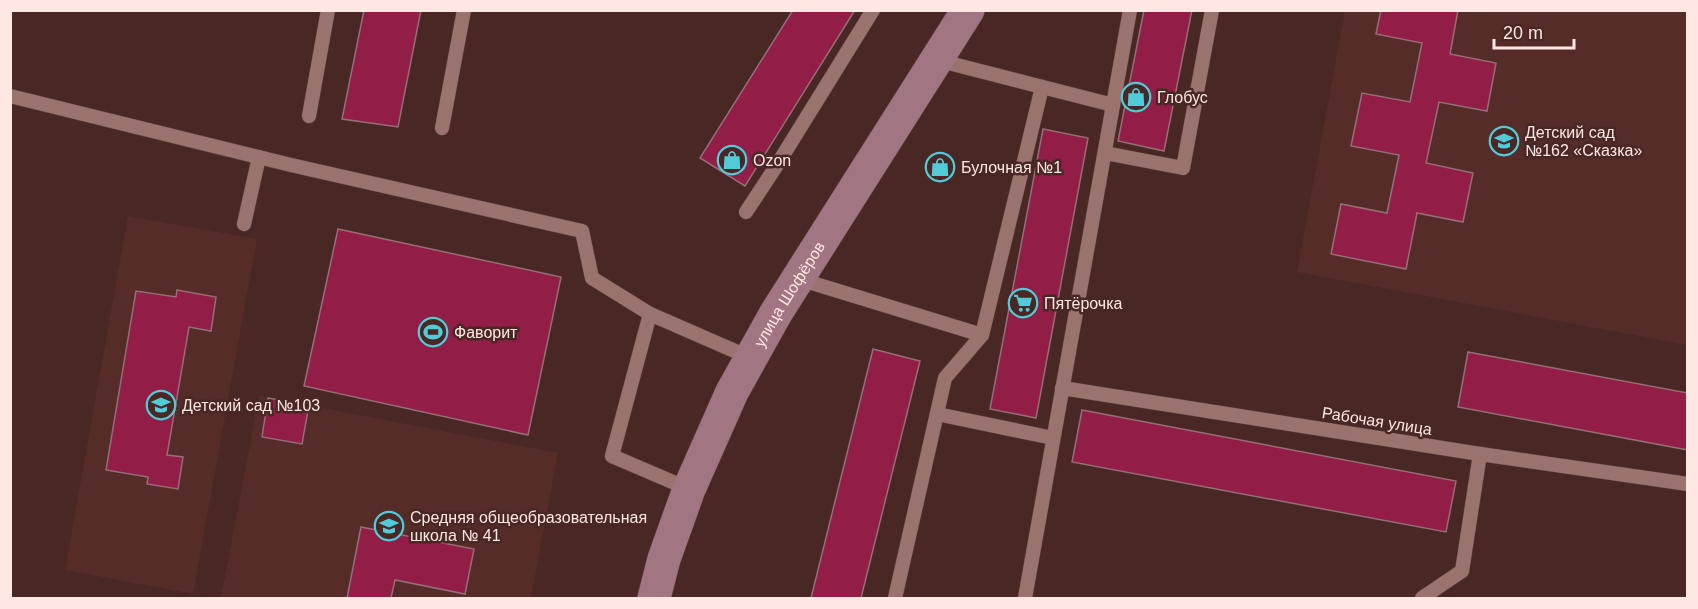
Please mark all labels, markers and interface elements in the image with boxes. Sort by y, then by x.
scale bar [1494,12,1574,50]
text: 20 m [1503,23,1543,43]
shop icon: Глобус [1120,81,1152,113]
place label: Глобус [1157,89,1208,106]
place label: Детский сад №162 «Сказка» [1525,124,1642,159]
school or university icon: Детский сад №162 «Сказка» [1488,125,1520,157]
shop icon: Ozon [716,144,748,176]
shop icon: Булочная №1 [924,151,956,183]
place label: Ozon [753,152,791,169]
place label: Булочная №1 [961,159,1062,176]
street label: улица Шофёров [750,238,828,350]
supermarket icon: Пятёрочка [1007,287,1039,319]
place label: Пятёрочка [1044,295,1123,312]
sports icon: Фаворит [417,316,449,348]
place label: Фаворит [454,324,518,341]
school or university icon: Детский сад №103 [145,389,177,421]
place label: Детский сад №103 [182,397,320,414]
street label: Рабочая улица [1321,404,1433,438]
place label: Средняя общеобразовательная школа № 41 [410,509,647,544]
school or university icon: Средняя общеобразовательная школа № 41 [373,510,405,542]

